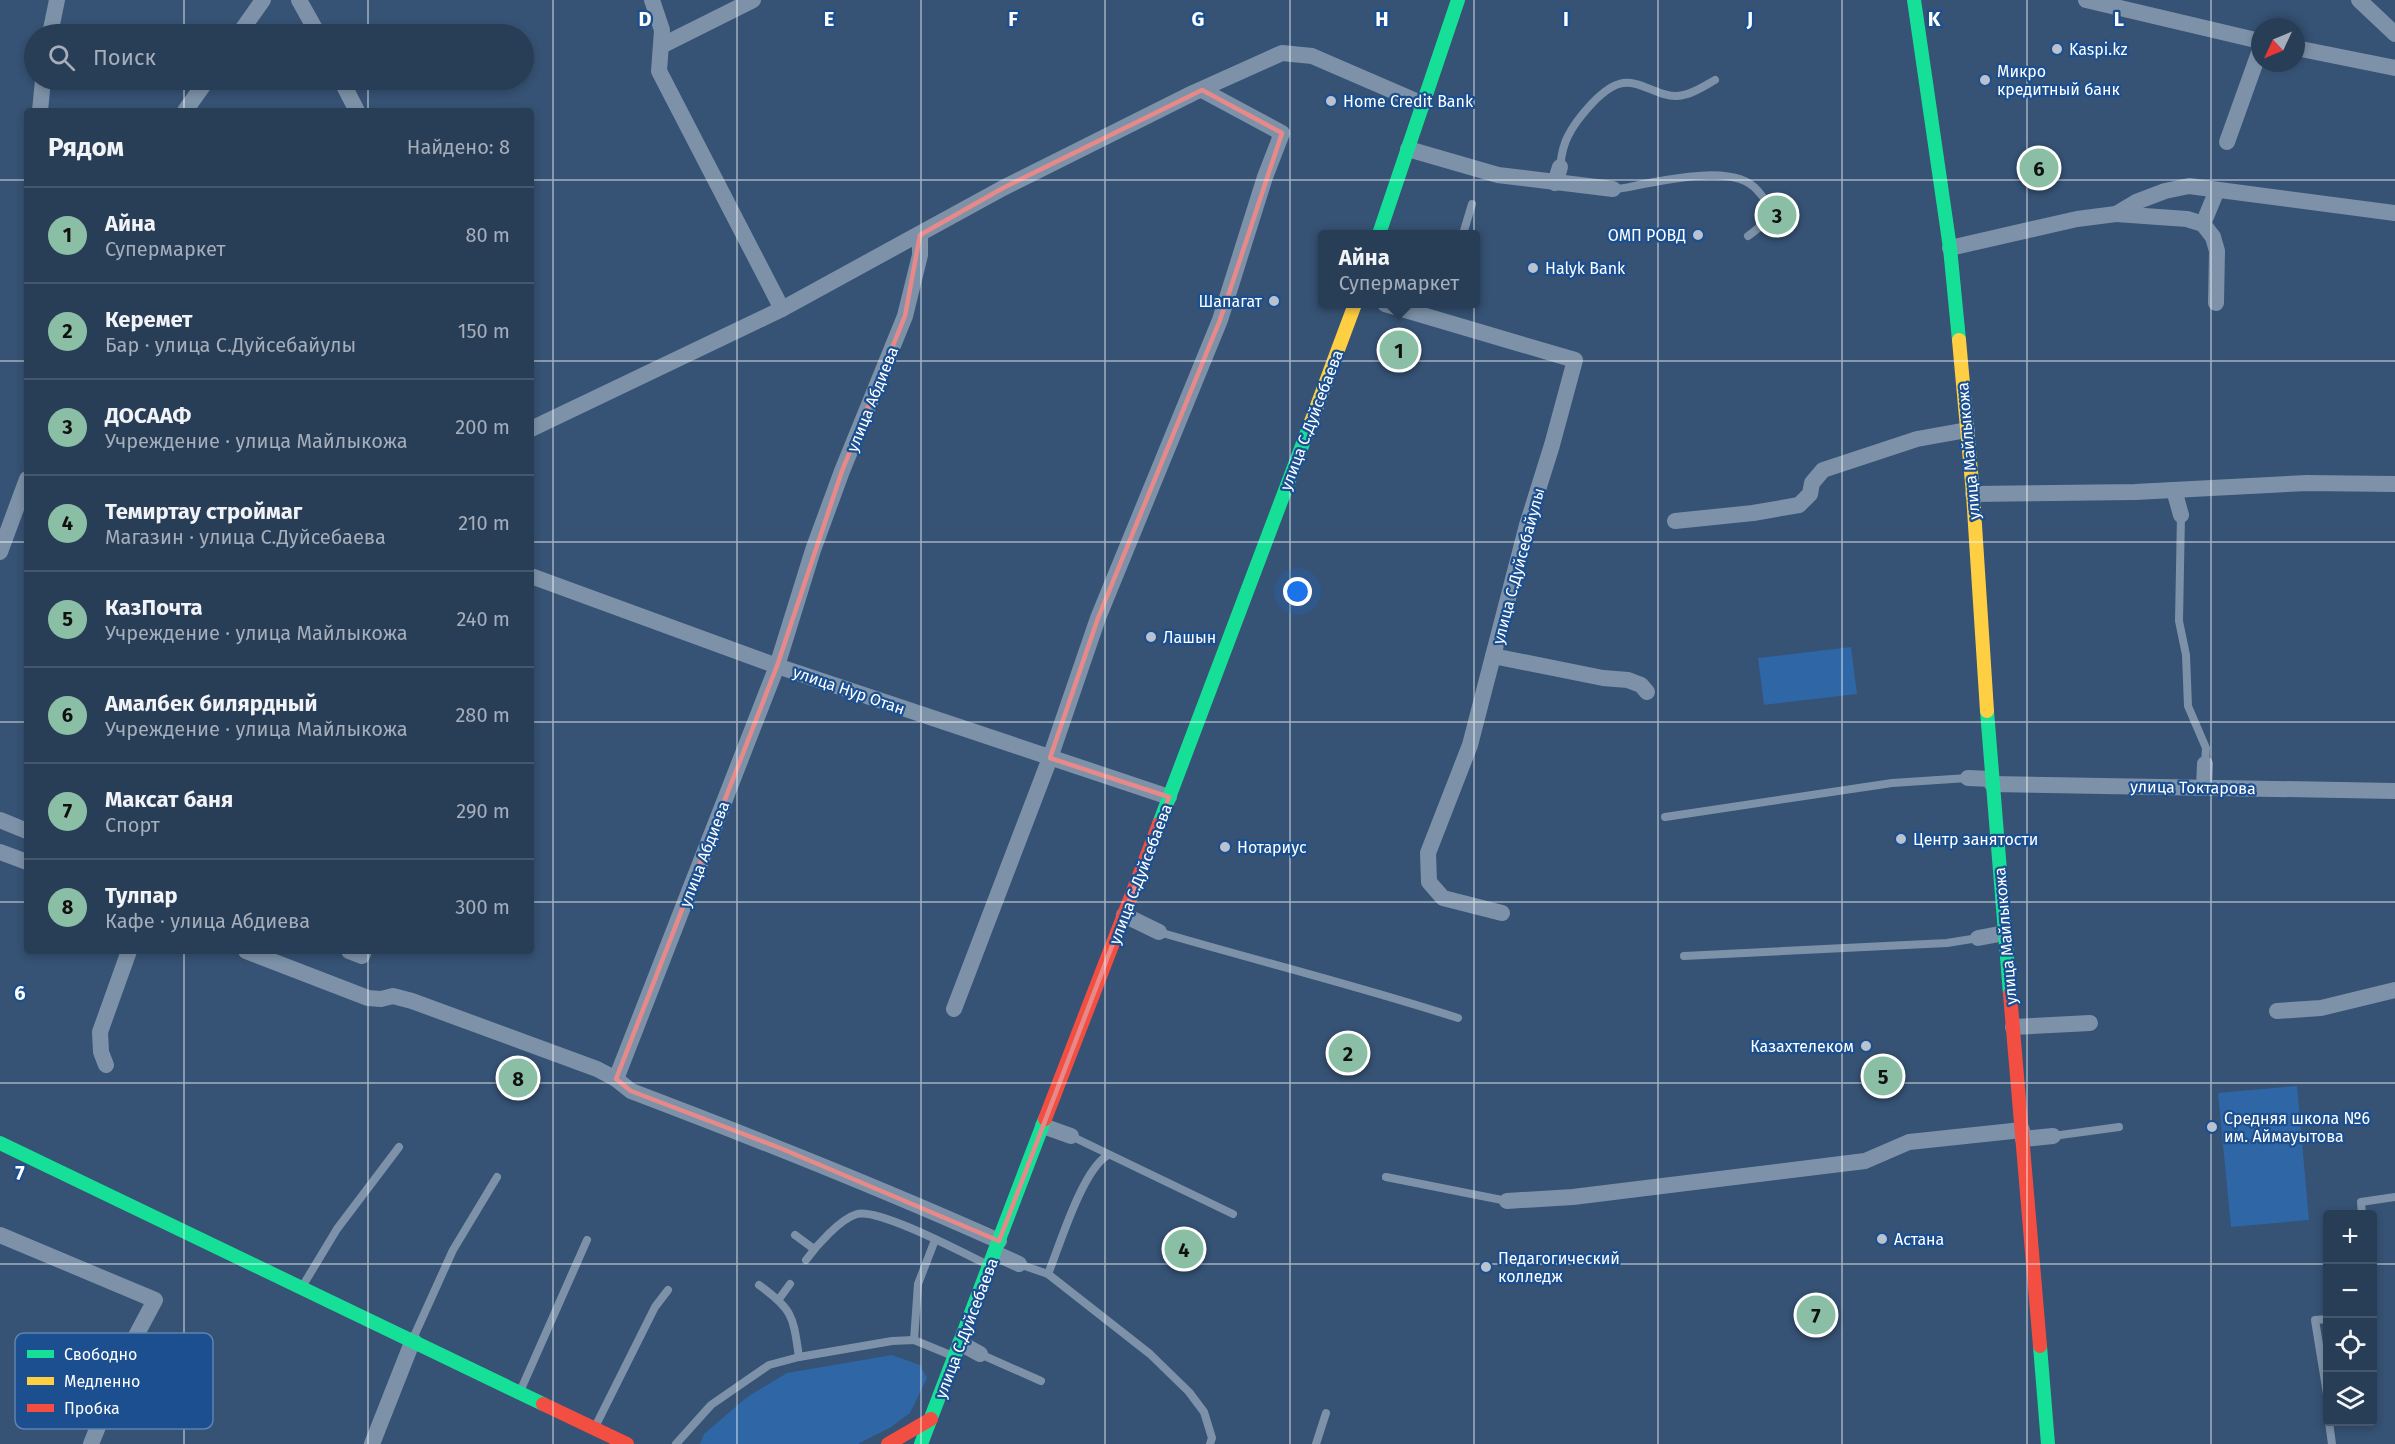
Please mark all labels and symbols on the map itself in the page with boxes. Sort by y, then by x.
text: D [638,7,652,31]
text: E [824,7,834,31]
text: F [1008,7,1018,31]
text: G [1192,7,1204,31]
text: H [1375,7,1389,31]
text: I [1563,7,1569,31]
text: J [1746,7,1753,31]
text: K [1928,7,1941,31]
text: L [2114,7,2124,31]
north arrow [2251,18,2305,72]
place label: Kaspi.kz [2069,40,2127,59]
marker: Kaspi.kz [2050,42,2064,56]
place label: Микро кредитный банк [1997,62,2120,99]
marker: Микро кредитный банк [1978,73,1992,87]
place label: Home Credit Bank [1343,92,1474,111]
marker: Home Credit Bank [1324,94,1338,108]
pin: 6 [2020,146,2058,190]
pin: 3 [1758,192,1796,238]
place label: ОМП РОВД [1608,226,1686,245]
marker: ОМП РОВД [1691,228,1705,242]
place label: Halyk Bank [1545,259,1626,278]
marker: Halyk Bank [1526,261,1540,275]
place label: Шапагат [1199,292,1263,311]
marker: Шапагат [1267,294,1281,308]
pin: 1 [1380,328,1418,372]
street label: улица Абдиева [843,344,902,455]
street label: улица С.Дуйсебаева [1276,347,1347,493]
street label: улица Майлыкожа [1953,381,1984,520]
street label: улица С.Дуйсебайулы [1488,486,1549,646]
your location [1283,577,1312,606]
place label: Лашын [1163,628,1216,647]
marker: Лашын [1144,630,1158,644]
street label: улица Нур Отан [790,662,907,719]
street label: улица Токтарова [2130,777,2256,798]
street label: улица Абдиева [676,799,733,910]
street label: улица С.Дуйсебаева [1105,801,1176,947]
place label: Центр занятости [1913,830,2038,849]
marker: Центр занятости [1894,832,1908,846]
place label: Нотариус [1237,838,1307,857]
marker: Нотариус [1218,840,1232,854]
street label: улица Майлыкожа [1990,866,2021,1005]
text: 6 [14,981,26,1005]
pin: 2 [1328,1030,1368,1076]
place label: Казахтелеком [1750,1037,1854,1056]
marker: Казахтелеком [1859,1039,1873,1053]
pin: 5 [1864,1054,1902,1098]
pin: 8 [498,1056,538,1100]
place label: Средняя школа №6 им. Аймауытова [2224,1109,2370,1146]
marker: Средняя школа №6 им. Аймауытова [2205,1120,2219,1134]
text: 7 [15,1161,25,1185]
pin: 4 [1164,1226,1204,1272]
place label: Астана [1894,1230,1944,1249]
marker: Астана [1875,1232,1889,1246]
place label: Педагогический колледж [1498,1249,1620,1286]
street label: улица С.Дуйсебаева [931,1255,1002,1401]
marker: Педагогический колледж [1479,1260,1493,1274]
pin: 7 [1796,1292,1836,1338]
legend [15,1333,213,1429]
text: Свободно [64,1345,137,1364]
text: Медленно [64,1372,140,1391]
text: Пробка [64,1399,120,1418]

